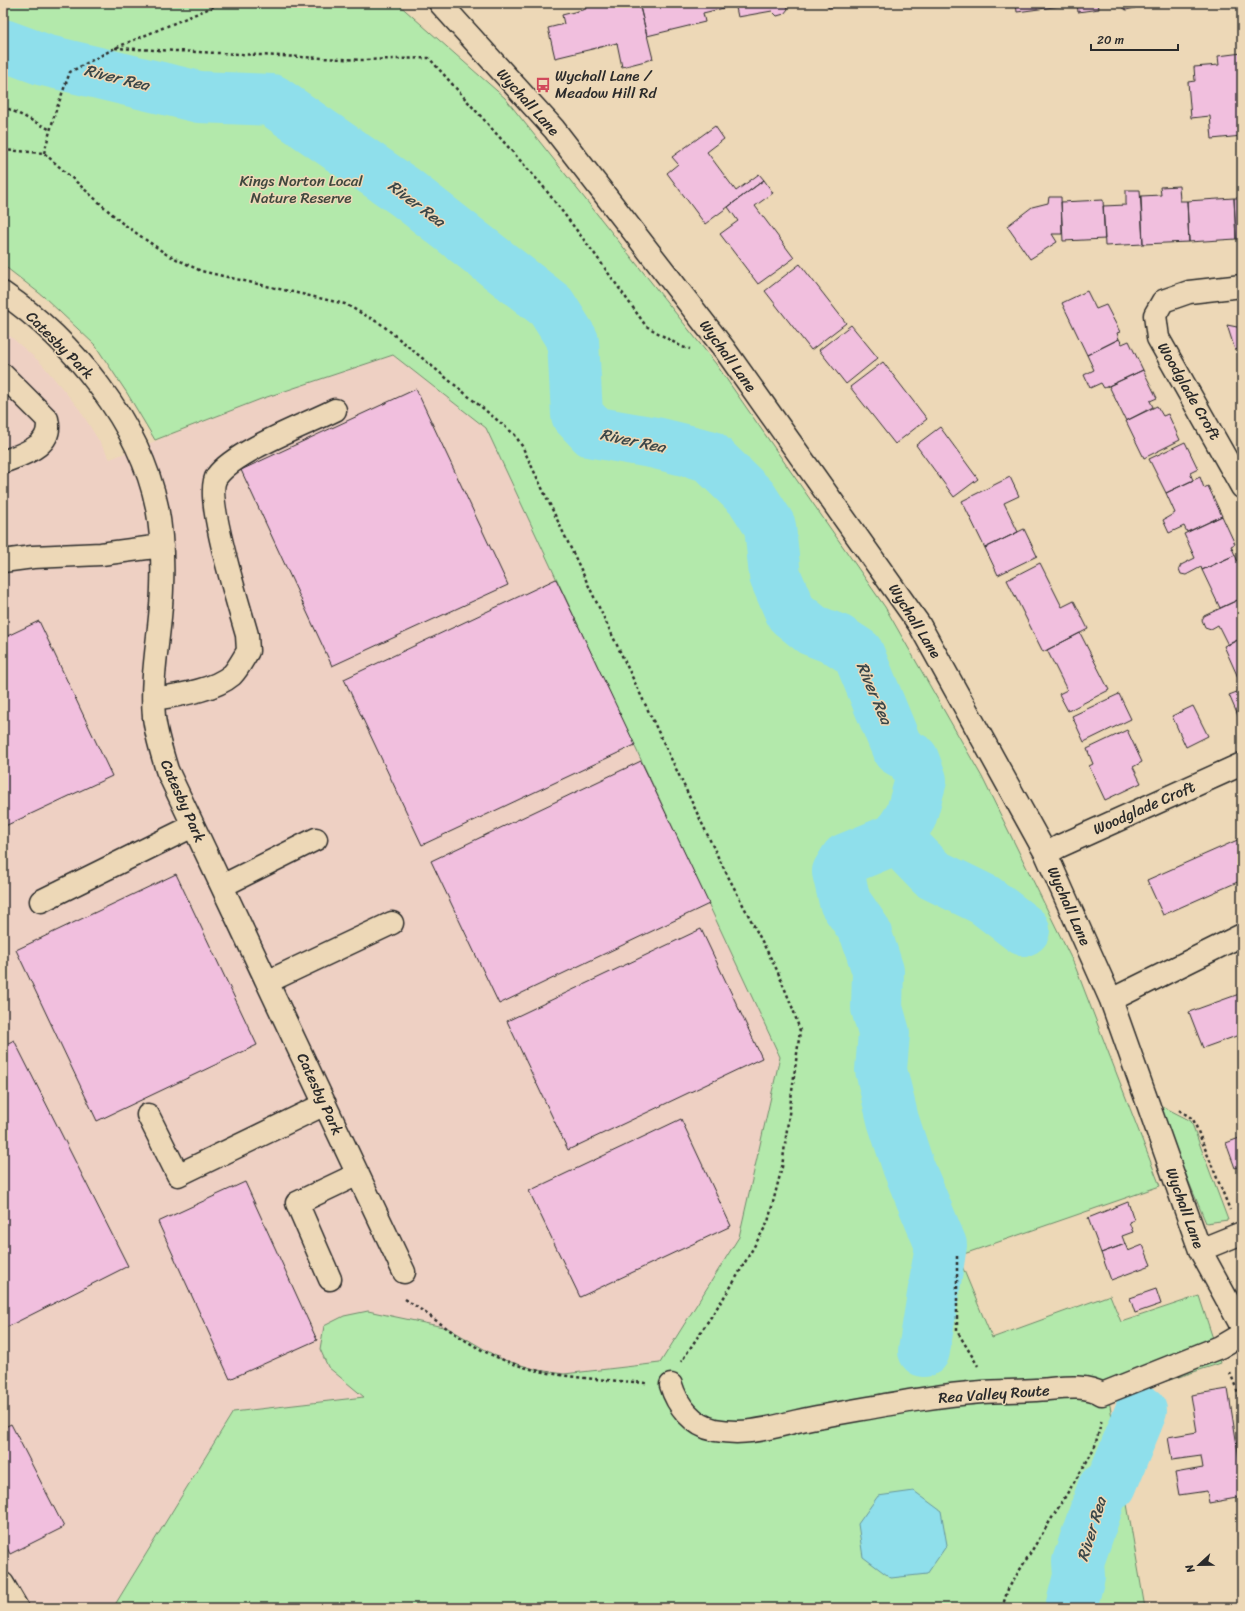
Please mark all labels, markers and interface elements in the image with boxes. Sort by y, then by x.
scale bar [1091,26,1178,52]
text: 20 m [1097,29,1124,51]
water label: River Rea [81,55,154,100]
street label: Wychall Lane [490,62,566,142]
place label: Wychall Lane / Meadow Hill Rd [555,63,657,106]
bus stop icon: Wychall Lane / Meadow Hill Rd [534,76,552,94]
park label: Kings Norton Local Nature Reserve [239,168,363,211]
water label: River Rea [382,172,453,236]
street label: Catesby Park [20,305,101,386]
street label: Wychall Lane [693,314,763,398]
street label: Woodglade Croft [1150,337,1228,445]
water label: River Rea [598,419,670,462]
street label: Wychall Lane [882,578,948,664]
water label: River Rea [848,657,902,731]
street label: Catesby Park [153,755,213,847]
street label: Woodglade Croft [1089,774,1200,842]
street label: Wychall Lane [1040,862,1098,950]
street label: Catesby Park [290,1048,350,1140]
street label: Wychall Lane [1158,1164,1212,1252]
street label: Rea Valley Route [937,1377,1051,1411]
water label: River Rea [1068,1491,1116,1565]
north arrow [1179,1545,1219,1585]
text: N [1180,1561,1201,1577]

